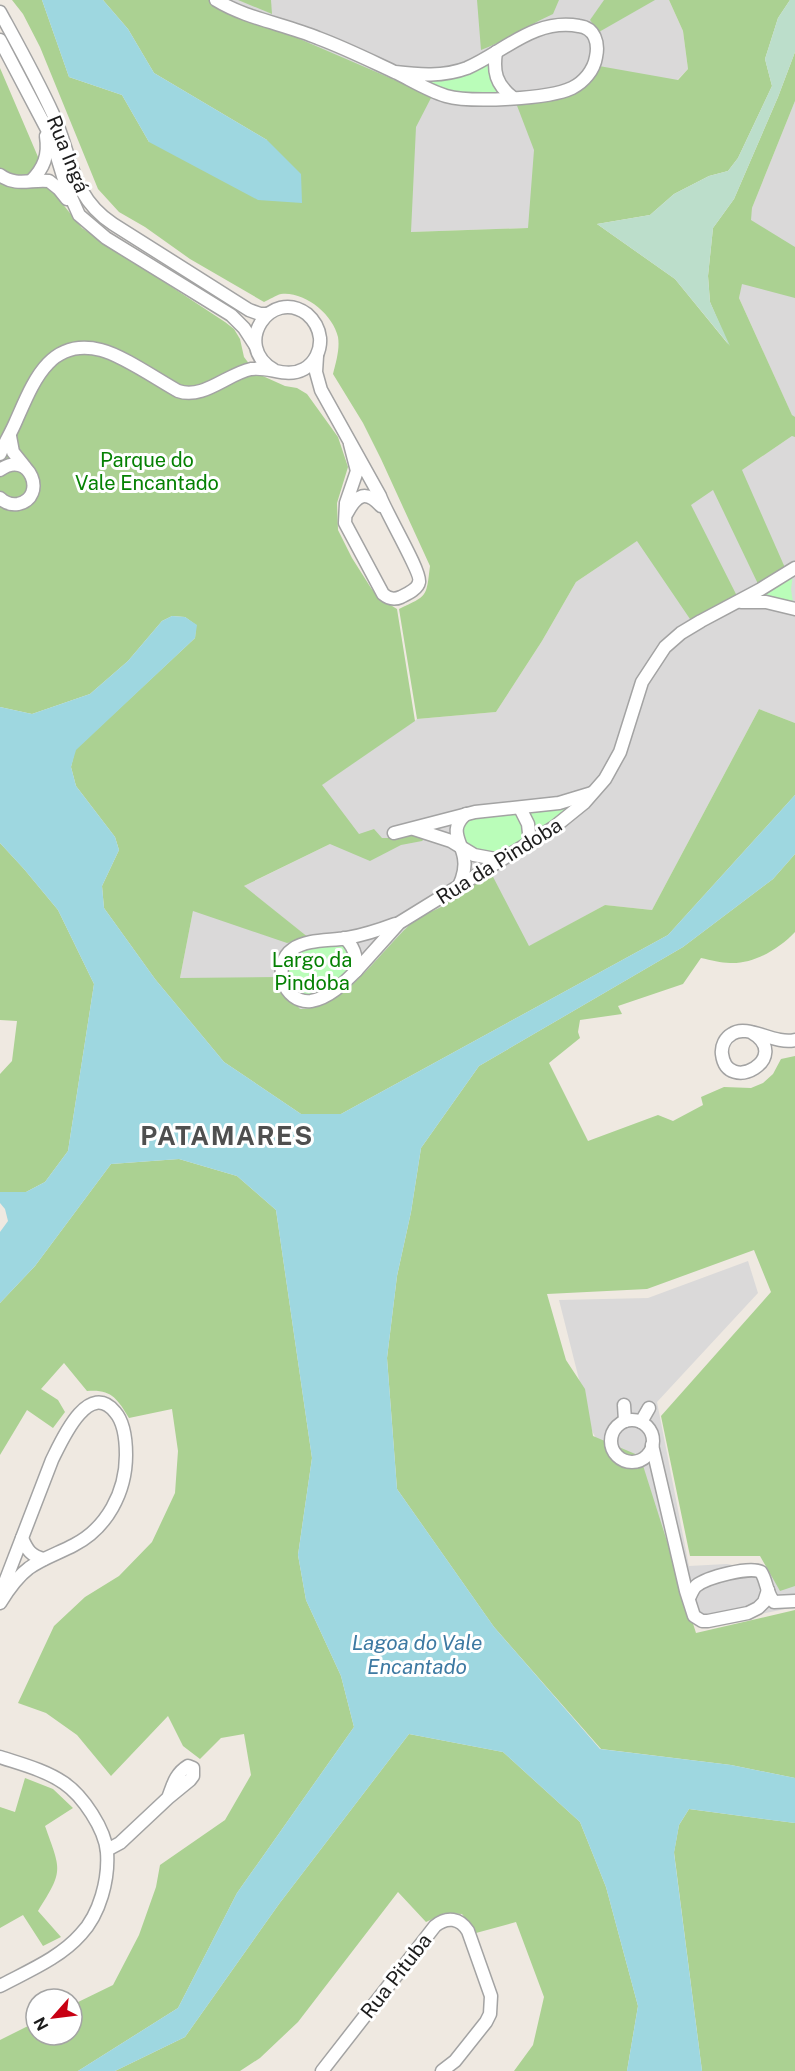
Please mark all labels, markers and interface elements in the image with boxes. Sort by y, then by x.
street label: Rua Ingá [42,112,94,196]
park label: Parque do Vale Encantado [75,448,219,495]
street label: Rua da Pindoba [432,813,566,909]
park label: Largo da Pindoba [272,948,352,995]
district label: PATAMARES [140,1120,314,1151]
water label: Lagoa do Vale Encantado [352,1630,482,1679]
street label: Rua Pituba [355,1929,437,2023]
north arrow [24,1987,84,2047]
text: N [30,2014,53,2034]

